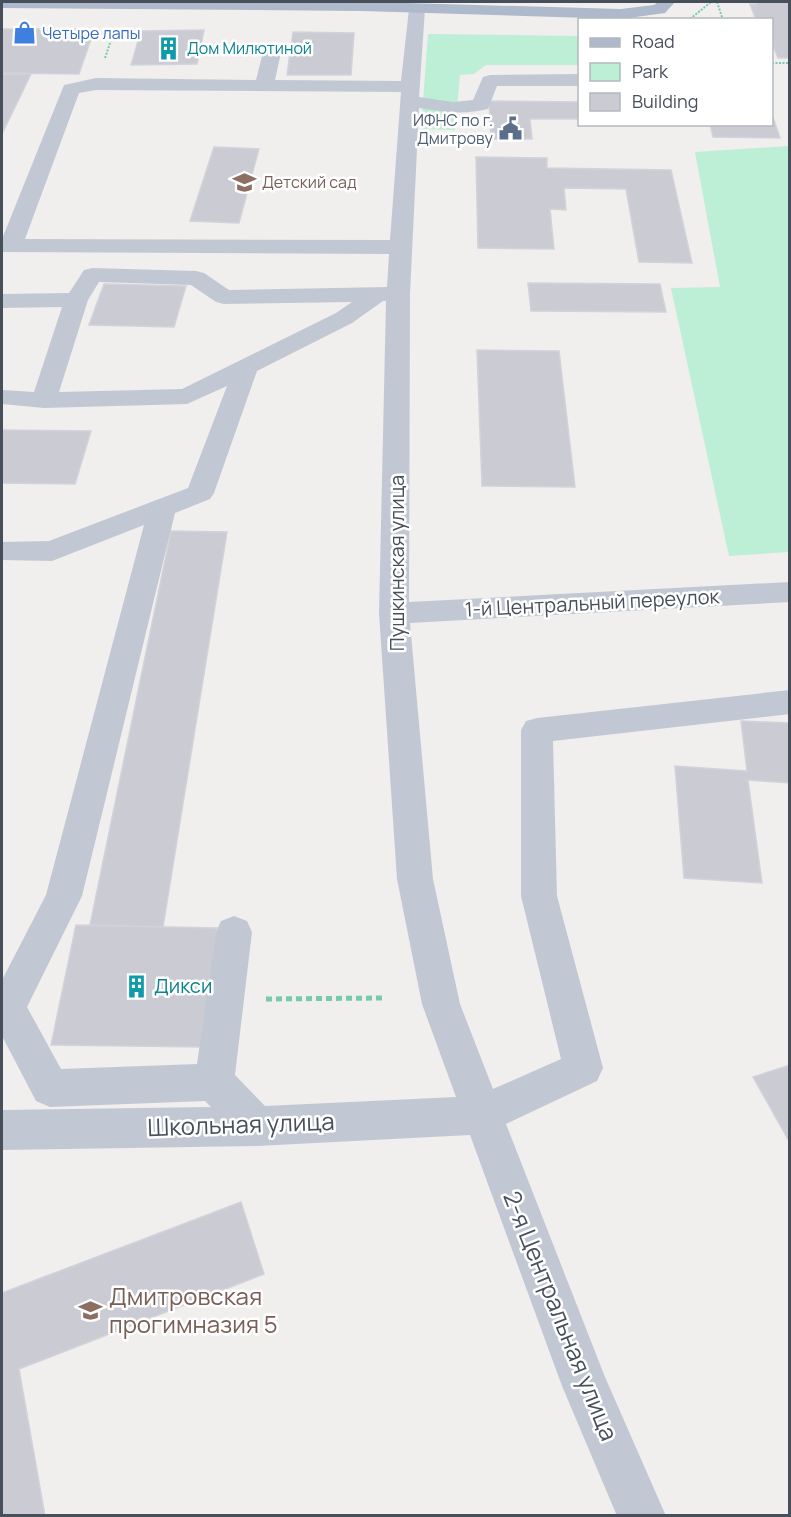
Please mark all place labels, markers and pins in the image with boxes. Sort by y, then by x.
shop icon: Четыре лапы [11,20,37,46]
place label: Четыре лапы [42,22,140,44]
building icon: Дом Милютиной [156,35,182,61]
place label: Дом Милютиной [187,37,312,59]
place label: ИФНС по г. Дмитрову [413,109,494,149]
public building icon: ИФНС по г. Дмитрову [498,116,524,142]
school or university icon: Детский сад [231,169,257,195]
place label: Детский сад [262,171,357,193]
place label: Дикси [154,972,212,999]
building icon: Дикси [123,973,149,999]
place label: Дмитровская прогимназия 5 [109,1279,278,1340]
school or university icon: Дмитровская прогимназия 5 [78,1298,104,1324]

